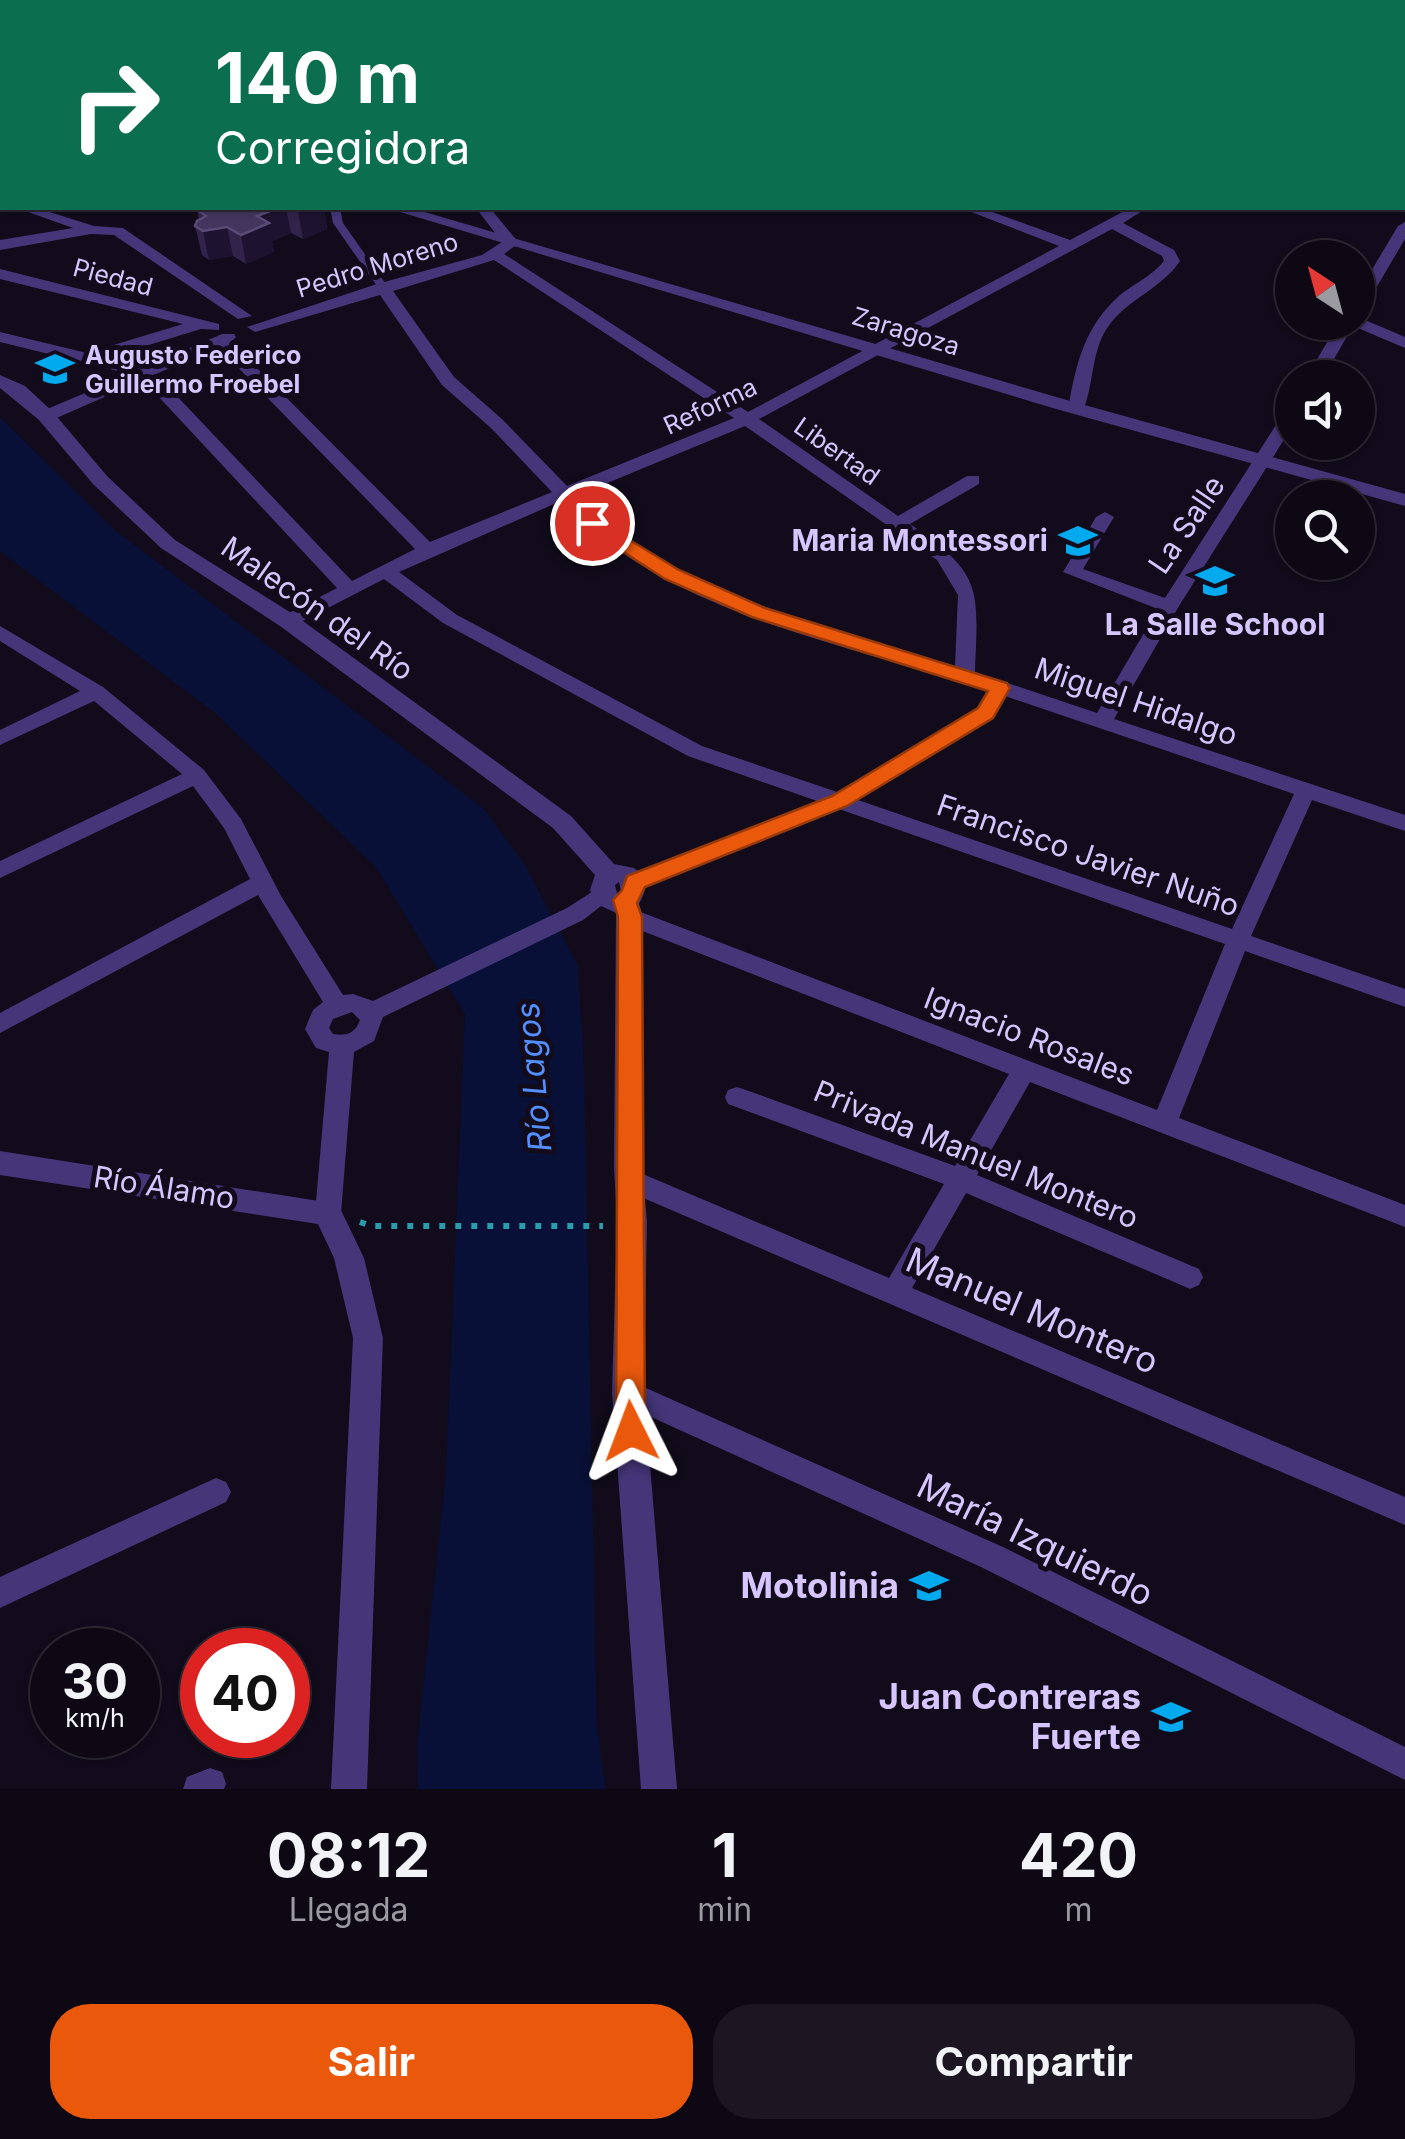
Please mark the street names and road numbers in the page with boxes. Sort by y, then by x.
street label: Pedro Moreno [292,226,462,304]
street label: Piedad [70,252,156,302]
street label: Zaragoza [849,300,963,362]
street label: Reforma [659,371,761,441]
street label: Libertad [788,411,886,491]
street label: La Salle [1140,469,1232,580]
street label: Malecón del Río [215,529,421,688]
street label: Miguel Hidalgo [1030,650,1242,753]
street label: Francisco Javier Nuño [932,786,1244,924]
street label: Ignacio Rosales [919,979,1139,1093]
street label: Privada Manuel Montero [809,1072,1144,1236]
street label: Río Álamo [91,1158,237,1216]
street label: Manuel Montero [900,1238,1165,1382]
street label: María Izquierdo [911,1464,1160,1614]

